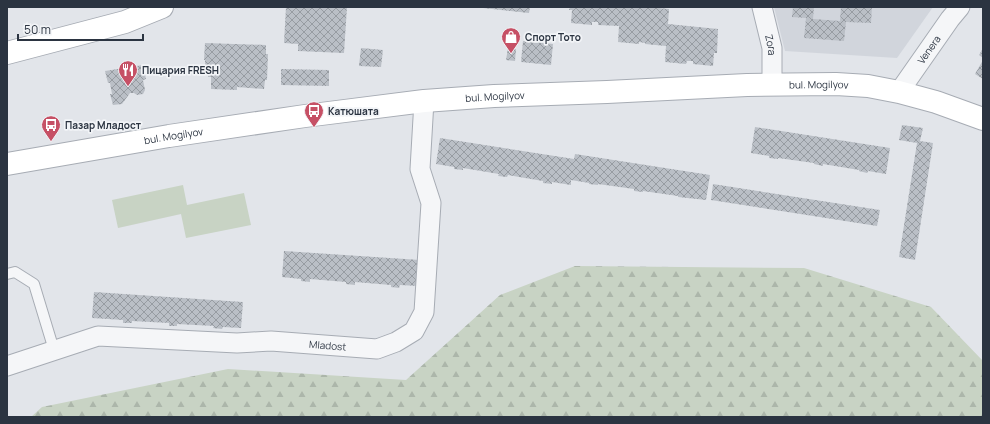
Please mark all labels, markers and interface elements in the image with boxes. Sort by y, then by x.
scale bar [18,16,143,42]
text: 50 m [24,21,51,38]
shop icon: Спорт Тото [500,26,522,54]
place label: Спорт Тото [525,30,581,44]
street label: Venera [914,32,944,66]
street label: Zora [762,33,779,55]
restaurant icon: Пицария FRESH [117,59,139,87]
place label: Пицария FRESH [142,63,219,77]
street label: bul. Mogilyov [789,77,849,92]
street label: bul. Mogilyov [465,88,525,105]
bus stop icon: Катюшата [303,100,325,128]
place label: Катюшата [328,104,379,118]
bus stop icon: Пазар Младост [40,114,62,142]
place label: Пазар Младост [65,118,142,132]
street label: bul. Mogilyov [143,124,204,147]
street label: Mladost [309,337,347,354]

